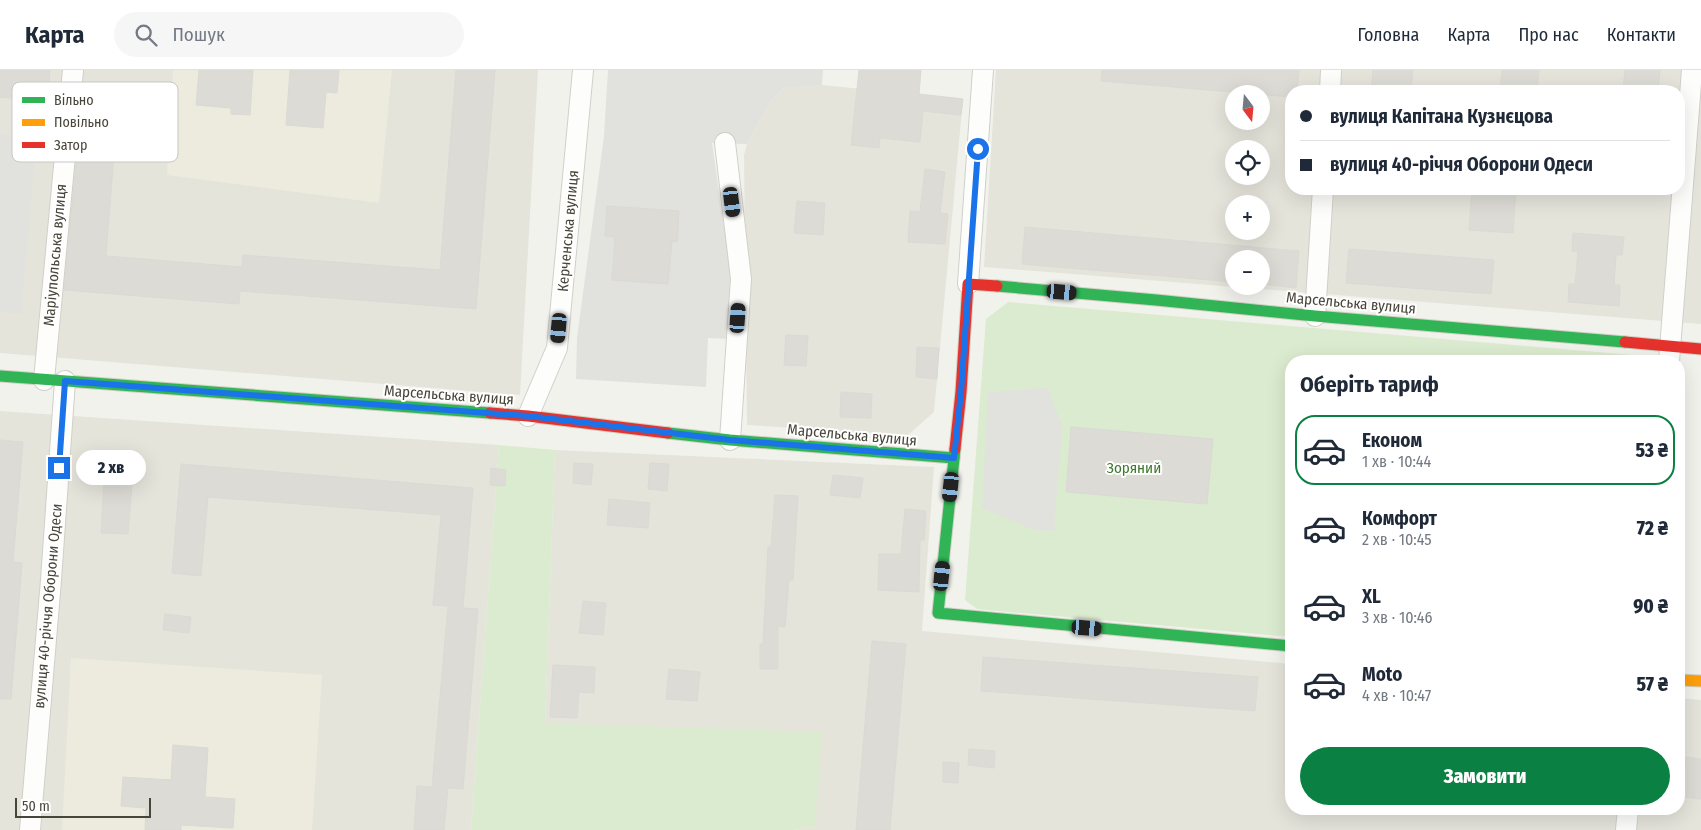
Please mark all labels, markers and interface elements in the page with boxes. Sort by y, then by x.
search box [114,12,464,57]
text: Карта [25,21,84,49]
icon: search [132,21,160,49]
text: Пошук [172,23,225,46]
text: Головна [1357,24,1419,46]
text: Карта [1447,24,1490,46]
text: Про нас [1518,24,1579,46]
text: Контакти [1607,24,1676,46]
legend [12,82,178,162]
north arrow [1225,85,1270,130]
map controls [1225,85,1270,295]
text: Вільно [54,92,94,109]
text: вулиця Капітана Кузнєцова [1330,105,1553,128]
text: Повільно [54,114,109,131]
text: Затор [54,137,87,154]
route start [967,138,989,160]
button: locate [1225,140,1270,185]
text: вулиця 40-річчя Оборони Одеси [1330,153,1593,176]
street label: Керченська вулиця [554,169,582,293]
street label: Маріупольська вулиця [40,183,70,327]
car [722,186,741,218]
button: + [1225,195,1270,240]
button: − [1225,250,1270,295]
car [1046,283,1077,301]
street label: Марсельська вулиця [1285,288,1417,318]
car [729,303,746,333]
car [550,312,567,344]
text: Оберіть тариф [1300,371,1439,398]
street label: Марсельська вулиця [383,381,515,409]
street label: Марсельська вулиця [786,420,918,450]
icon: car [1302,428,1347,473]
text: Економ [1362,429,1422,452]
text: 53 ₴ [1635,439,1668,462]
callout: 2 хв [76,450,146,486]
text: 1 хв · 10:44 [1362,452,1431,471]
route end [48,457,70,479]
text: 2 хв [98,458,124,477]
park label: Зоряний [1107,459,1161,477]
car [941,471,960,503]
street label: вулиця 40-річчя Оборони Одеси [30,503,66,709]
icon: car [1302,506,1347,551]
text: Комфорт [1362,507,1437,530]
text: 72 ₴ [1637,517,1668,540]
text: 2 хв · 10:45 [1362,530,1432,549]
car [932,560,951,592]
icon: car [1302,584,1347,629]
text: XL [1362,585,1381,608]
text: 90 ₴ [1633,595,1668,618]
text: 3 хв · 10:46 [1362,608,1433,627]
car [1071,619,1102,637]
icon: car [1302,662,1347,707]
text: Moto [1362,663,1402,686]
text: 57 ₴ [1637,673,1668,696]
text: 4 хв · 10:47 [1362,686,1431,705]
button: Замовити [1300,747,1670,805]
scale bar [15,795,151,818]
text: 50 m [22,798,50,815]

